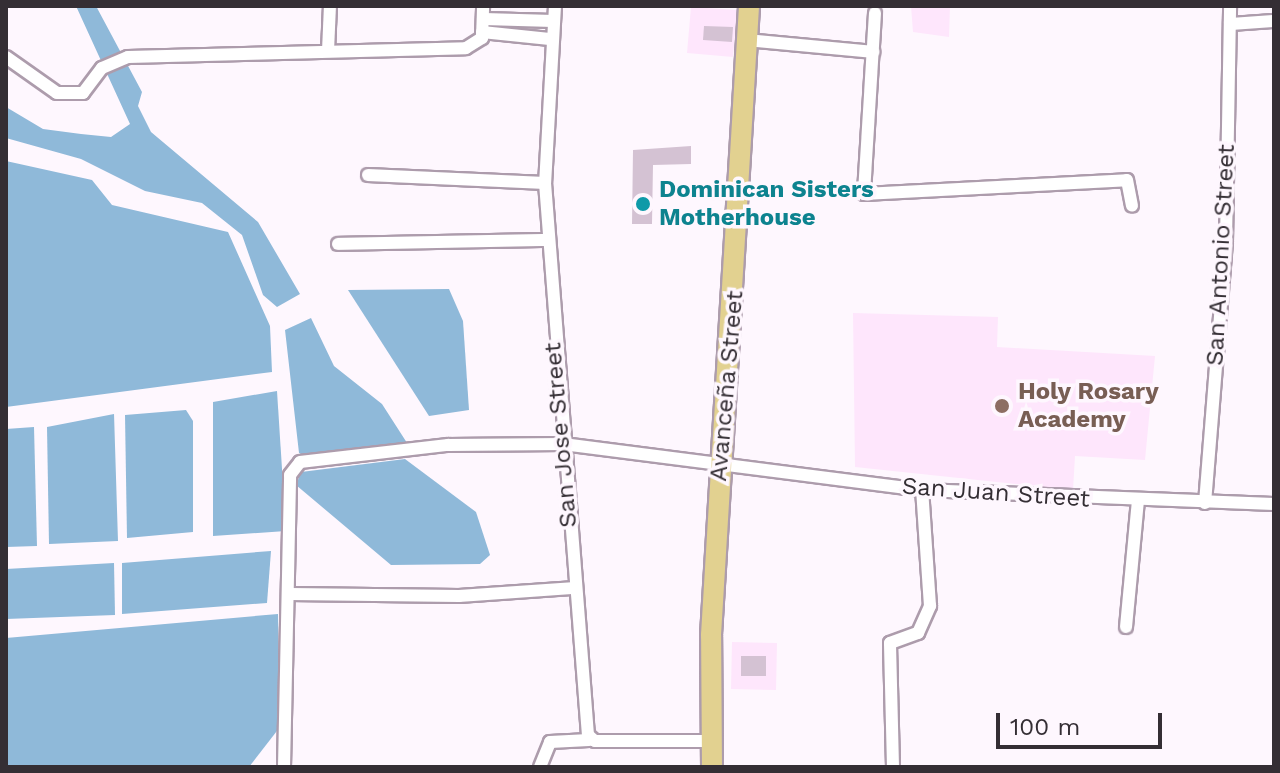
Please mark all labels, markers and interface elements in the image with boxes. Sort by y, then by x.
street label: San Antonio Street [1201,143,1241,367]
place label: Dominican Sisters Motherhouse [659,176,874,232]
marker: Dominican Sisters Motherhouse [634,195,652,213]
street label: Avanceña Street [704,289,750,483]
street label: San Jose Street [539,341,583,529]
place label: Holy Rosary Academy [1018,378,1159,434]
marker: Holy Rosary Academy [993,397,1011,415]
street label: San Juan Street [901,472,1091,514]
scale bar [1000,697,1166,747]
text: 100 m [1010,713,1080,741]

